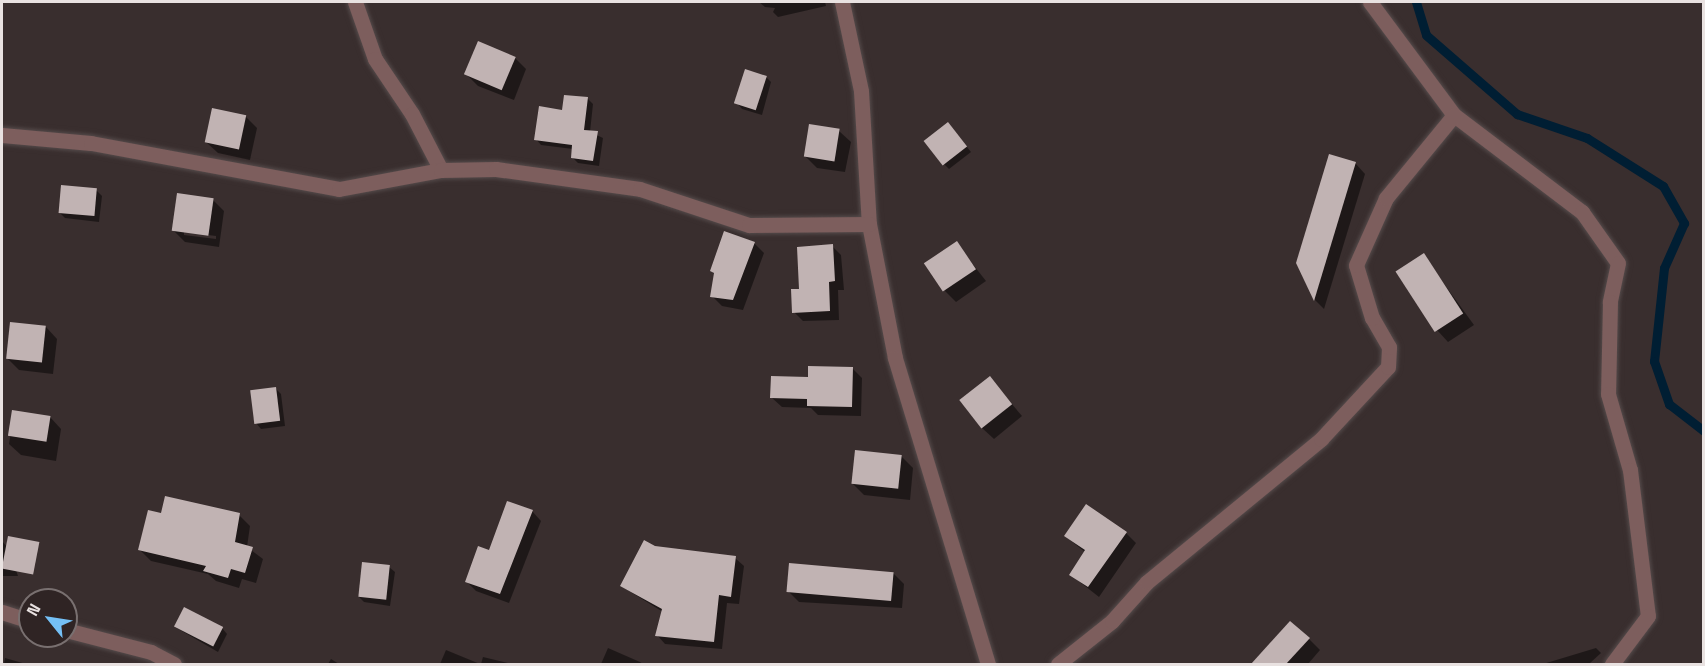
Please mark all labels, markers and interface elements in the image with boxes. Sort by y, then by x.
north arrow [18,588,78,648]
text: N [22,600,45,620]

